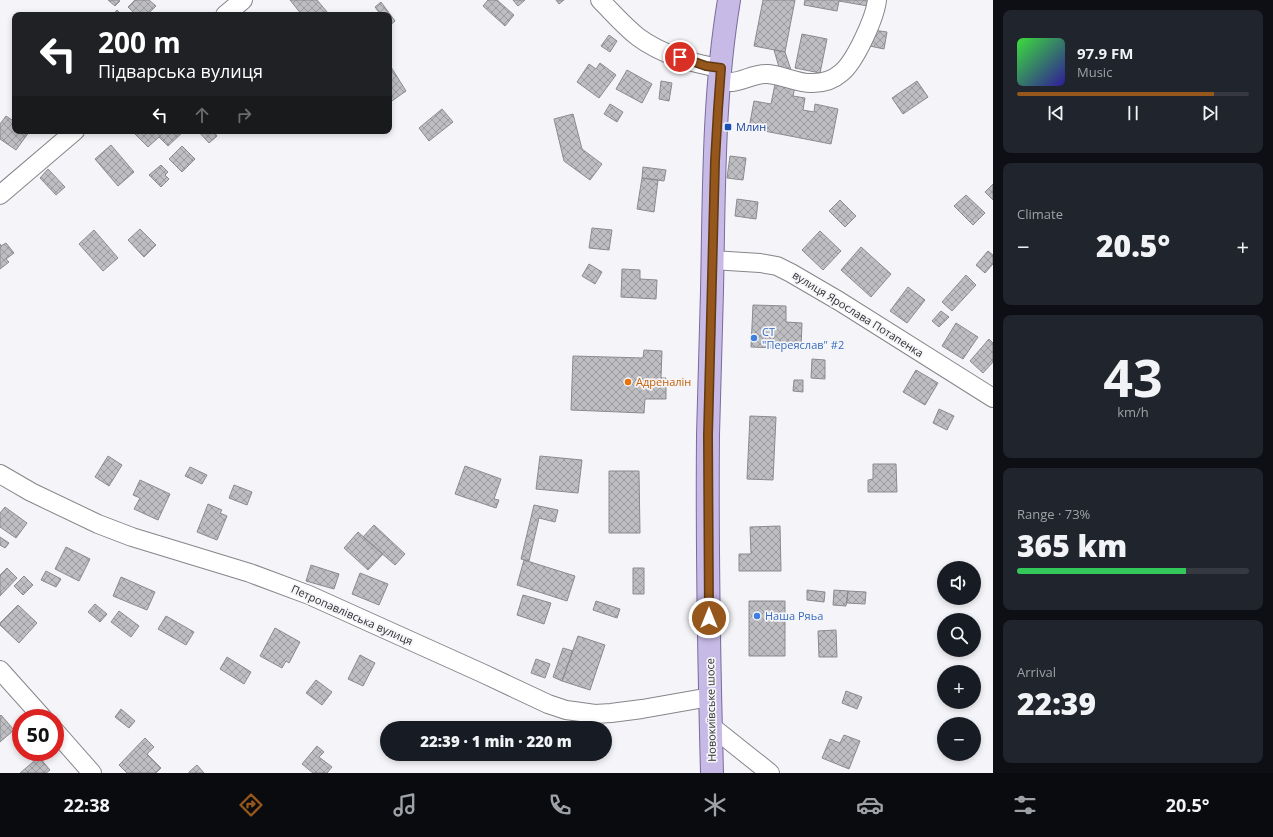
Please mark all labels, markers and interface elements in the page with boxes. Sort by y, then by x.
text: 200 m [98,23,181,61]
icon: left [32,28,84,80]
pin [663,40,697,74]
text: 97.9 FM [1077,43,1133,63]
icon: arrive [669,46,691,68]
text: Підварська вулиця [98,59,263,83]
text: Music [1077,63,1112,81]
icon: previous [1045,102,1067,124]
icon: pause [1122,102,1144,124]
icon: next [1199,102,1221,124]
icon: left [149,104,171,126]
icon: ahead [191,104,213,126]
icon: right [233,104,255,126]
place label: Млин [736,119,766,134]
marker: Млин [723,122,733,132]
text: Climate [1017,205,1063,223]
text: 20.5° [1096,225,1170,266]
text: − [1017,231,1030,261]
text: + [1236,231,1249,261]
street label: вулиця Ярослава Потапенка [790,267,927,360]
place label: СТ "Переяслав" #2 [762,324,844,352]
marker: СТ "Переяслав" #2 [749,333,759,343]
text: 43 [1103,341,1163,412]
place label: Адреналін [636,374,691,389]
marker: Адреналін [623,377,633,387]
text: km/h [1117,403,1149,421]
text: Range · 73% [1017,505,1090,523]
text: 365 km [1017,525,1127,566]
map controls [937,561,981,761]
button: sound [937,561,981,605]
street label: Петропавлівська вулиця [289,581,415,648]
position arrow [688,597,730,639]
place label: Наша Ряьа [765,608,823,623]
marker: Наша Ряьа [752,611,762,621]
button: search [937,613,981,657]
street label: Новокиївське шосе [702,658,719,762]
text: Arrival [1017,663,1056,681]
button: + [937,665,981,709]
text: 22:39 [1017,683,1096,724]
speed limit sign: 50 [12,709,64,761]
button: − [937,717,981,761]
text: 22:39 · 1 min · 220 m [420,731,572,751]
icon: directions [237,791,265,819]
icon: music [391,791,419,819]
icon: phone [546,791,574,819]
icon: climate [701,791,729,819]
icon: car [856,791,884,819]
icon: filters [1011,791,1039,819]
text: 22:38 [63,793,110,817]
text: 20.5° [1166,793,1209,817]

